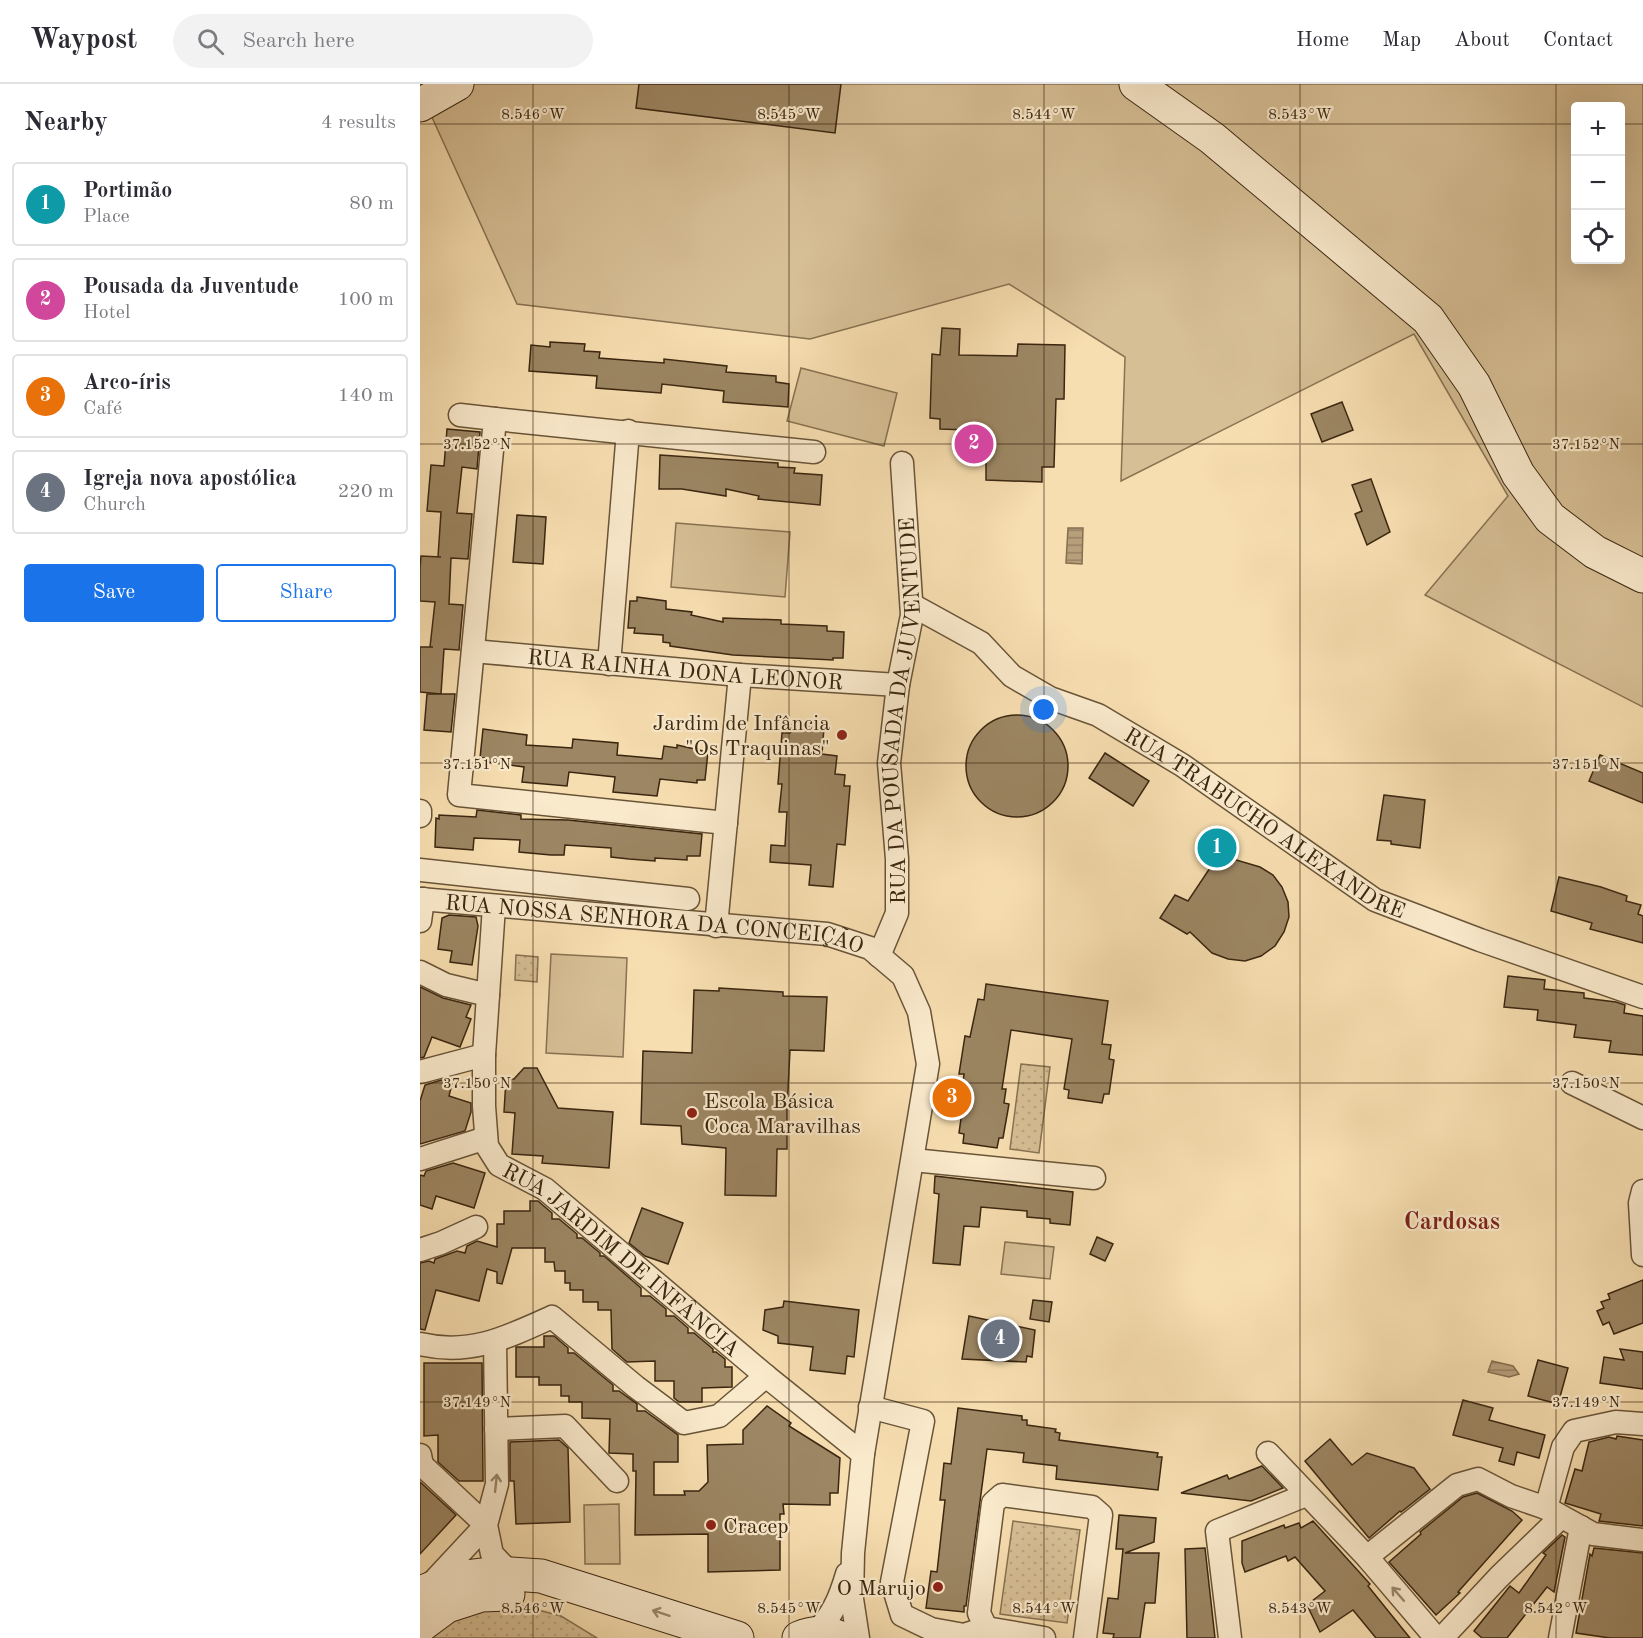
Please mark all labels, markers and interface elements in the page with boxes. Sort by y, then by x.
search box [173,14,593,68]
icon: search [194,25,227,58]
text: Waypost [30,27,137,55]
text: Search here [242,30,355,52]
text: Home [1296,30,1349,51]
text: Map [1382,30,1421,51]
text: About [1454,30,1510,51]
text: Contact [1543,30,1613,51]
map controls [1571,102,1625,264]
button: + [1571,102,1625,156]
text: 8.546°W [501,108,565,123]
text: 8.545°W [757,108,821,123]
text: 8.544°W [1012,108,1076,123]
text: 8.543°W [1268,108,1332,123]
text: Nearby [24,110,108,136]
text: 4 results [321,113,396,133]
button: − [1571,156,1625,210]
text: Portimão [83,180,172,202]
text: 1 [40,194,51,214]
text: 80 m [349,194,394,214]
text: Place [83,207,130,227]
button: locate [1571,210,1625,264]
text: Pousada da Juventude [83,276,299,298]
text: 2 [40,290,51,310]
text: 100 m [338,290,394,310]
text: Hotel [83,303,130,323]
text: Arco-íris [83,372,171,394]
text: 3 [40,386,51,406]
text: 140 m [338,386,394,406]
text: Café [83,399,122,419]
pin: 2 [954,422,994,466]
text: 37.152°N [443,438,511,453]
text: 37.152°N [1552,438,1620,453]
text: Igreja nova apostólica [83,468,297,490]
text: 4 [40,482,51,502]
text: 220 m [338,482,394,502]
text: Church [83,495,146,515]
street label: RUA DA POUSADA DA JUVENTUDE [880,516,925,904]
button: Save [24,564,204,622]
button: Share [216,564,396,622]
street label: RUA RAINHA DONA LEONOR [526,647,844,695]
your location [1029,695,1058,724]
place label: Jardim de Infância "Os Traquinas" [652,713,830,760]
street label: RUA TRABUCHO ALEXANDRE [1120,724,1408,923]
marker: Jardim de Infância "Os Traquinas" [835,728,849,742]
text: 37.151°N [443,758,511,773]
text: 37.151°N [1552,758,1620,773]
pin: 1 [1198,826,1236,870]
street label: RUA NOSSA SENHORA DA CONCEIÇÃO [444,892,866,958]
pin: 3 [932,1076,972,1120]
text: 37.150°N [443,1077,511,1092]
text: 37.150°N [1552,1077,1620,1092]
place label: Escola Básica Coca Maravilhas [704,1091,861,1138]
marker: Escola Básica Coca Maravilhas [685,1106,699,1120]
street label: RUA JARDIM DE INFÂNCIA [499,1160,743,1362]
district label: Cardosas [1404,1211,1500,1235]
pin: 4 [980,1316,1020,1362]
text: 37.149°N [443,1396,511,1411]
text: 37.149°N [1552,1396,1620,1411]
one-way arrow [491,1474,502,1493]
place label: Cracep [723,1516,789,1538]
marker: Cracep [704,1518,718,1532]
place label: O Marujo [836,1578,926,1600]
marker: O Marujo [931,1580,945,1594]
one-way arrow [1391,1587,1405,1602]
text: 8.546°W [501,1602,565,1617]
text: 8.545°W [757,1602,821,1617]
text: 8.544°W [1012,1602,1076,1617]
text: 8.543°W [1268,1602,1332,1617]
text: 8.542°W [1524,1602,1588,1617]
one-way arrow [652,1607,671,1618]

